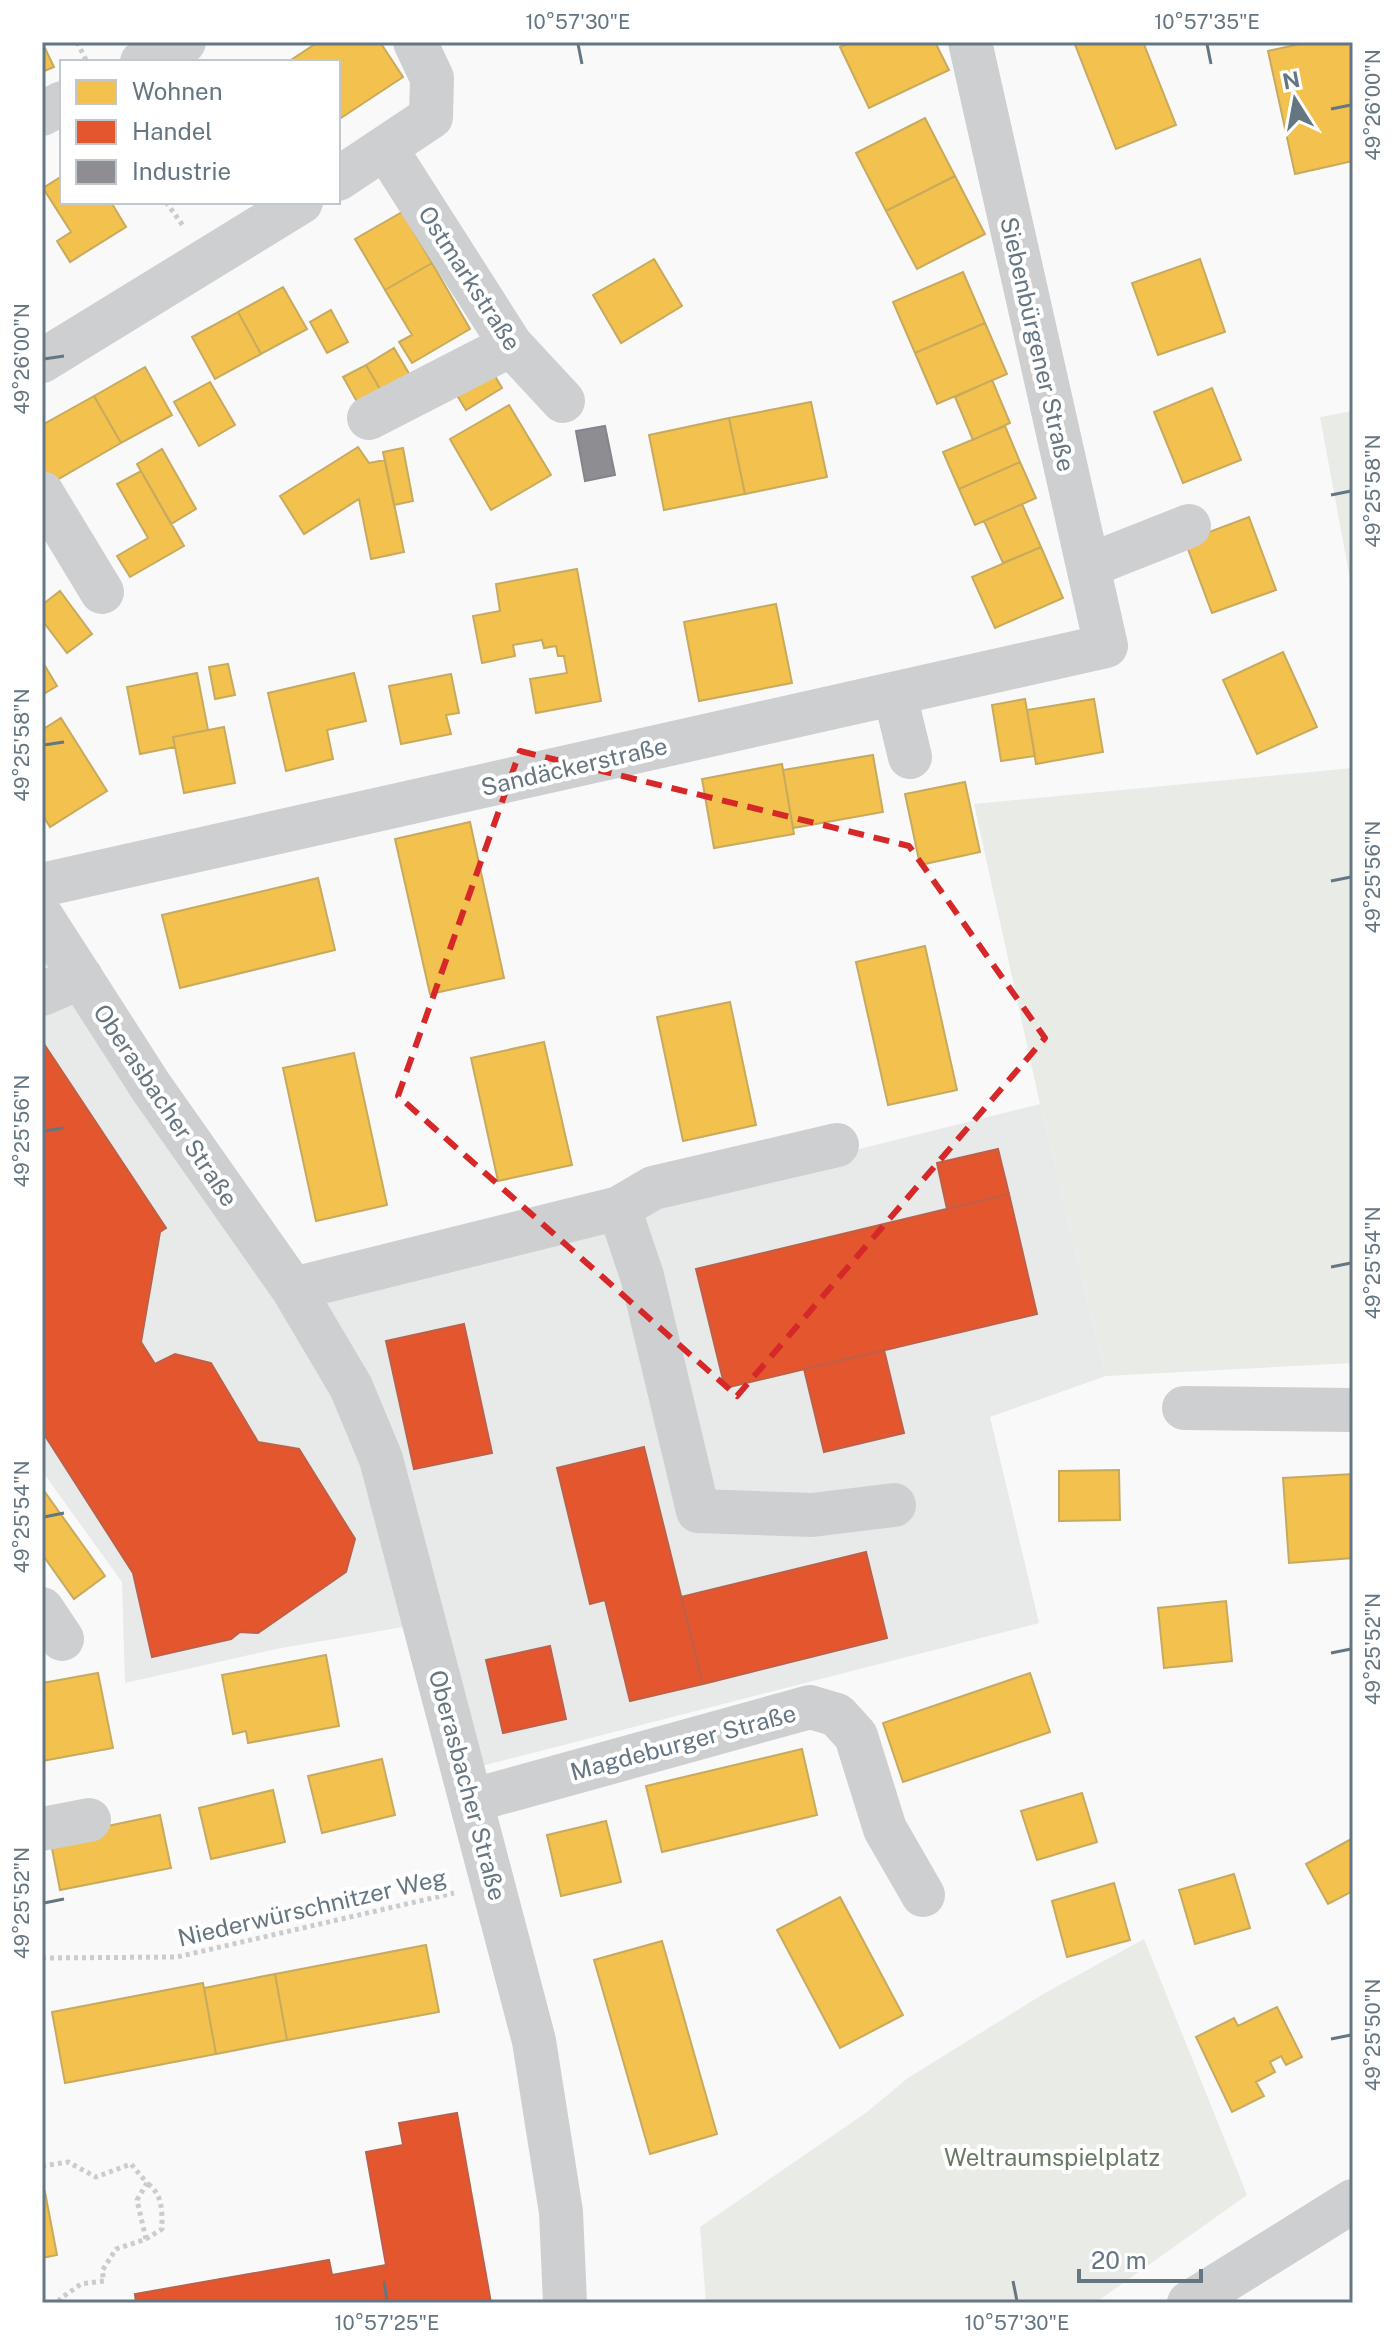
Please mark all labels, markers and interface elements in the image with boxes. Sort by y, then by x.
text: 10°57'30"E [525,10,631,34]
text: 10°57'35"E [1154,10,1260,34]
text: 49°26'00"N [1361,49,1385,161]
legend [60,60,340,204]
north arrow [1255,60,1335,140]
text: N [1280,66,1302,95]
text: Wohnen [132,77,223,105]
text: Handel [132,117,213,145]
text: Industrie [132,157,231,185]
street label: Ostmarkstraße [413,201,527,355]
street label: Siebenbürgener Straße [995,214,1081,474]
text: 49°26'00"N [10,303,34,415]
text: 49°25'58"N [1361,434,1385,548]
text: 49°25'58"N [10,688,34,802]
street label: Sandäckerstraße [478,731,670,801]
text: 49°25'56"N [1361,821,1385,933]
street label: Oberasbacher Straße [88,999,244,1211]
text: 49°25'56"N [10,1075,34,1187]
text: 49°25'54"N [1361,1207,1385,1319]
text: 49°25'54"N [10,1461,34,1573]
text: 49°25'52"N [1361,1593,1385,1705]
street label: Oberasbacher Straße [424,1667,512,1903]
street label: Magdeburger Straße [567,1698,799,1786]
text: 49°25'52"N [10,1847,34,1959]
street label: Niederwürschnitzer Weg [175,1862,449,1952]
text: 49°25'50"N [1361,1979,1385,2091]
park label: Weltraumspielplatz [944,2143,1160,2171]
scale bar [1079,2233,1201,2283]
text: 20 m [1091,2246,1147,2274]
text: 10°57'25"E [334,2311,440,2335]
text: 10°57'30"E [964,2311,1070,2335]

